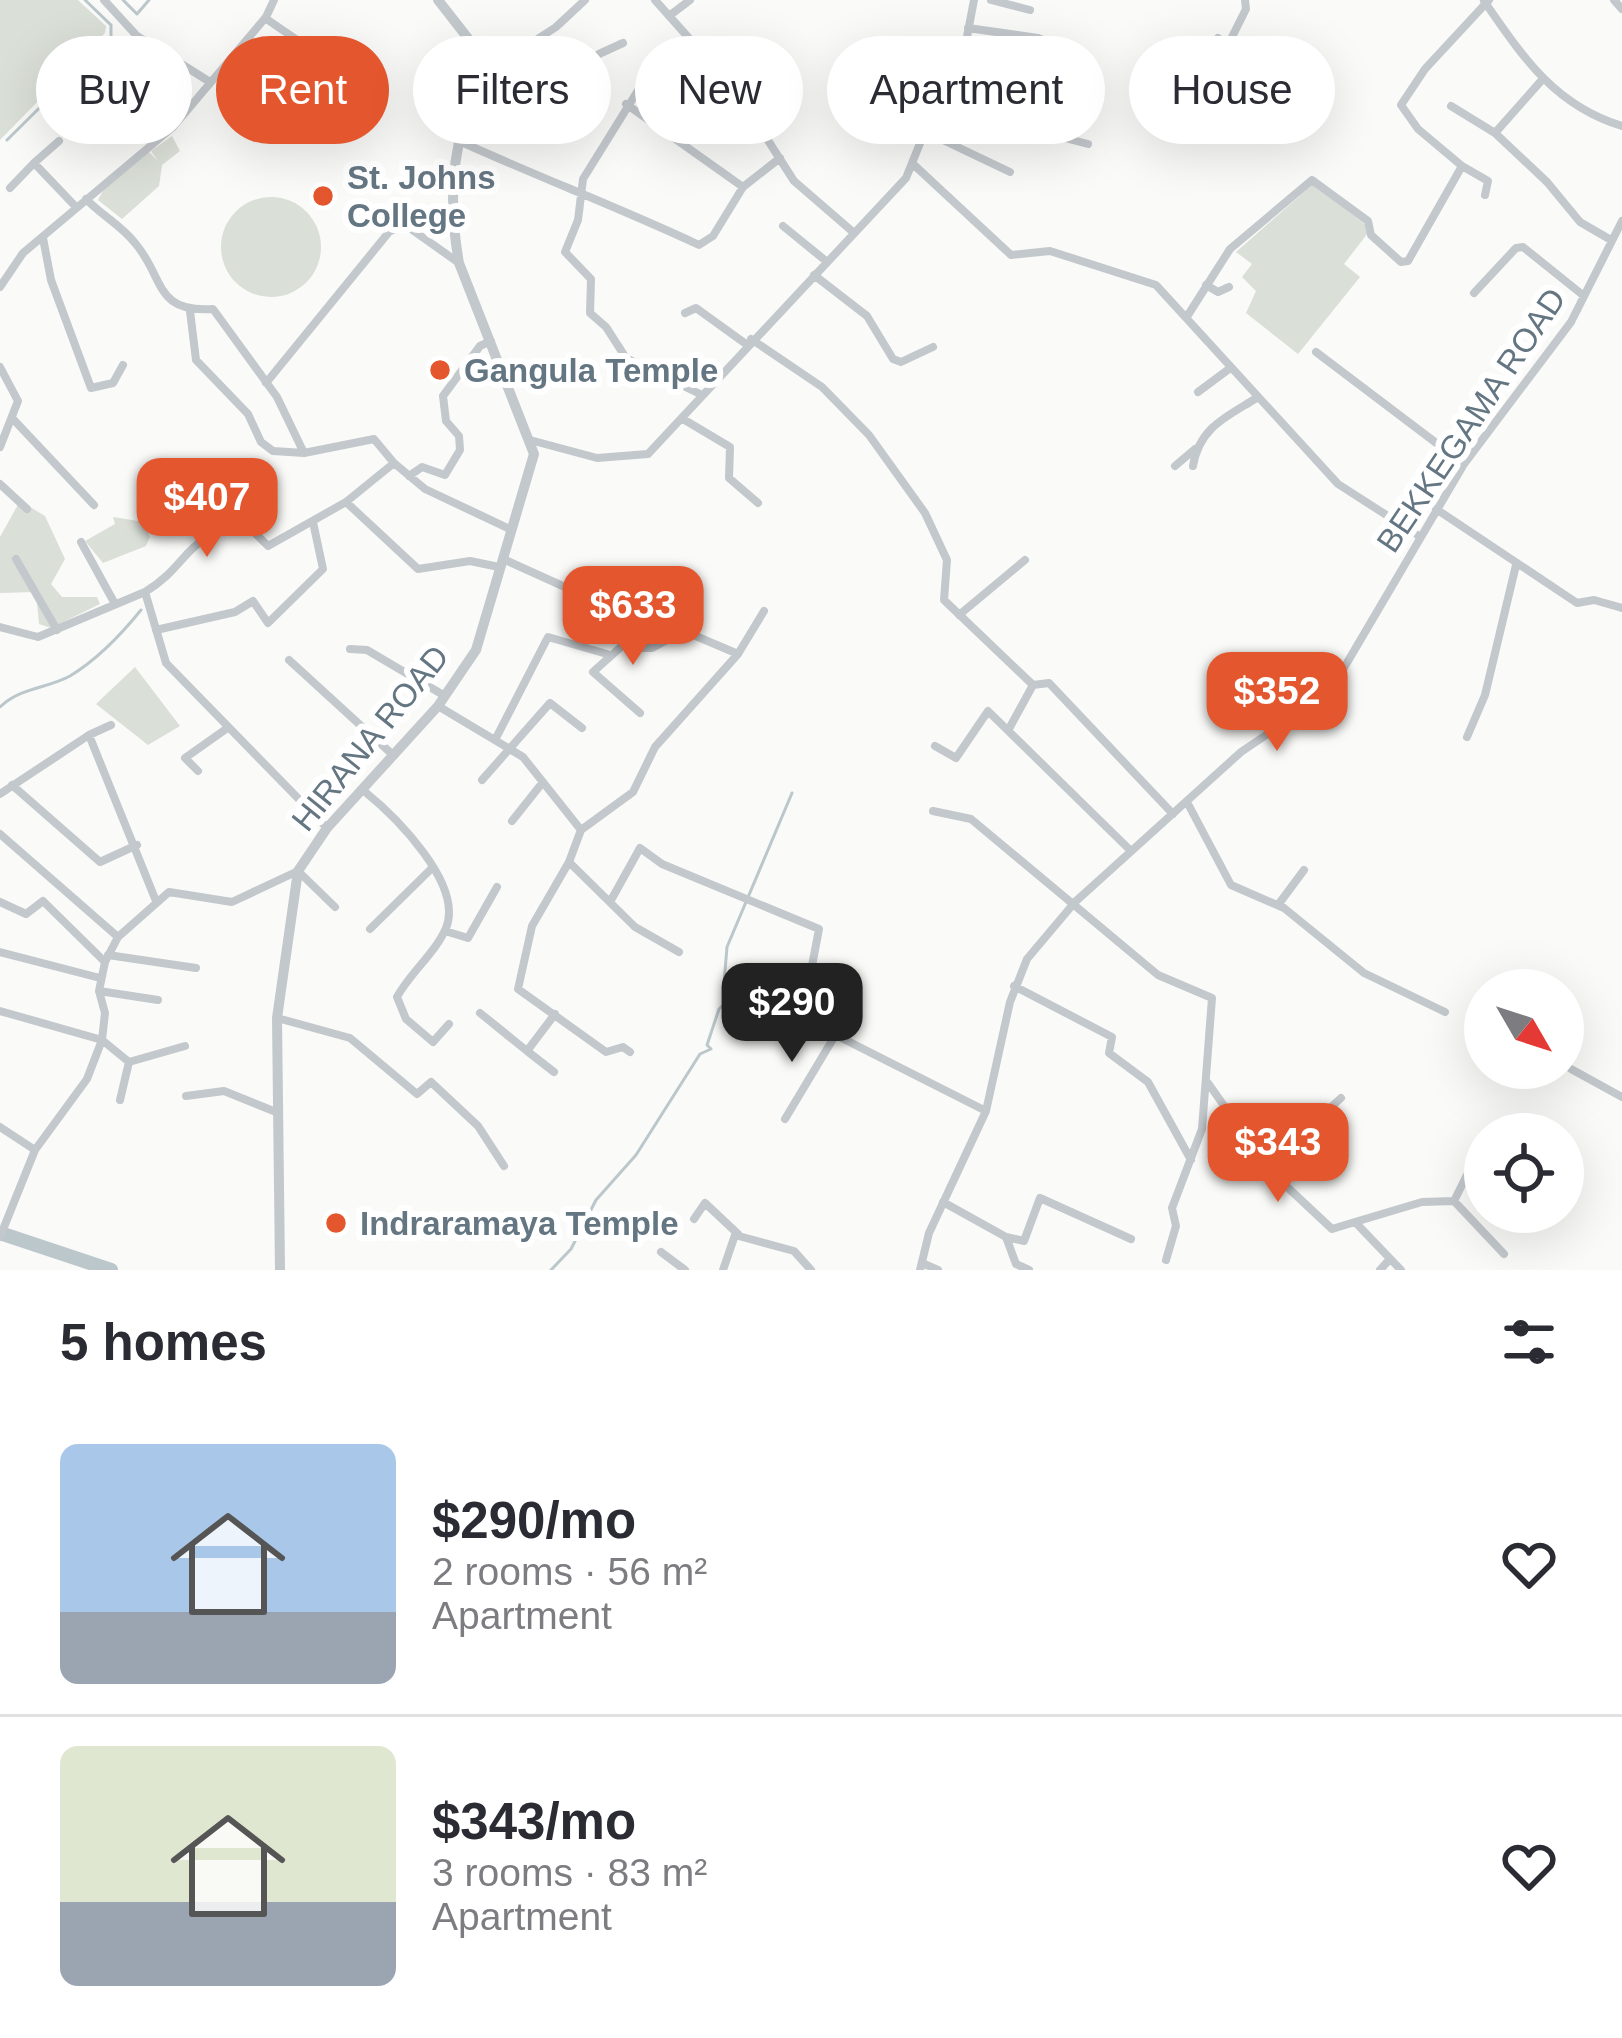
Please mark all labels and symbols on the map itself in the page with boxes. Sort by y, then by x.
place label: St. Johns College [347,159,496,234]
marker: St. Johns College [310,183,336,209]
street label: BEKKEGAMA ROAD [1369,281,1573,559]
place label: Gangula Temple [464,352,718,389]
marker: Gangula Temple [427,357,453,383]
pin: $407 [136,458,278,560]
pin: $633 [562,566,704,668]
street label: HIRANA ROAD [284,638,456,838]
pin: $352 [1206,652,1348,754]
pin: $290 [721,963,863,1065]
north arrow [1464,969,1584,1089]
pin: $343 [1207,1103,1349,1205]
place label: Indraramaya Temple [360,1205,679,1242]
marker: Indraramaya Temple [323,1210,349,1236]

